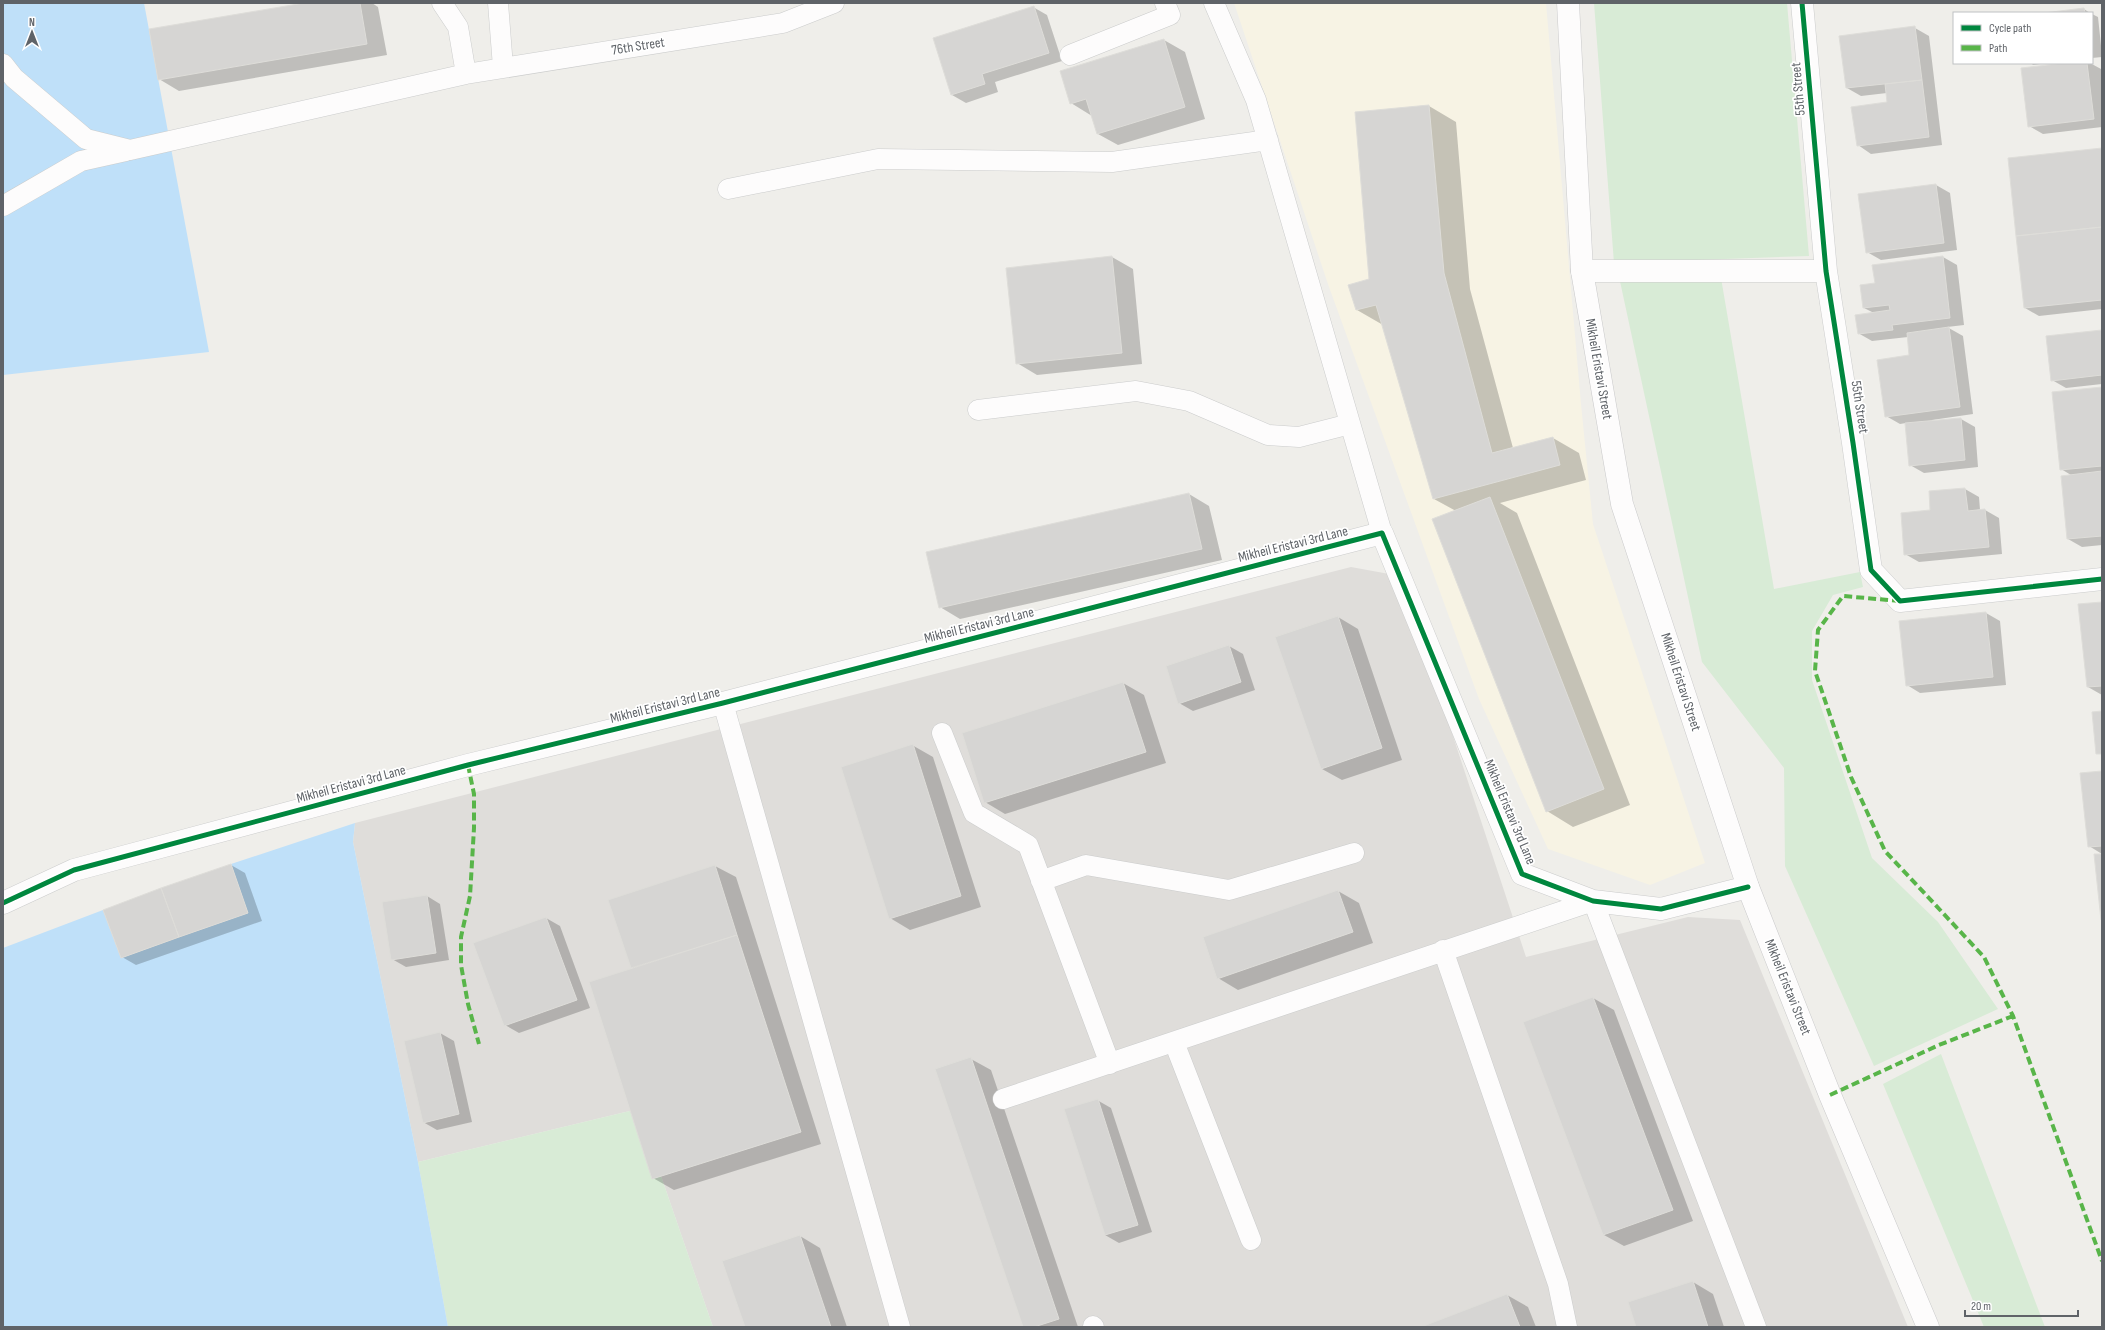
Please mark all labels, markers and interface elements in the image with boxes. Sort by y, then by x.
north arrow [12,12,52,52]
legend [1953,12,2093,64]
text: N [29,16,35,29]
text: Cycle path [1989,21,2031,36]
street label: 76th Street [610,33,666,59]
text: Path [1989,41,2007,56]
street label: 55th Street [1787,62,1809,116]
street label: Mikheil Eristavi Street [1582,317,1616,421]
street label: 55th Street [1847,379,1873,435]
street label: Mikheil Eristavi 3rd Lane [1236,522,1350,566]
street label: Mikheil Eristavi 3rd Lane [922,603,1036,647]
street label: Mikheil Eristavi Street [1657,631,1705,733]
street label: Mikheil Eristavi 3rd Lane [608,683,722,727]
street label: Mikheil Eristavi 3rd Lane [1480,757,1540,867]
street label: Mikheil Eristavi 3rd Lane [295,761,407,807]
street label: Mikheil Eristavi Street [1761,937,1815,1037]
scale bar [1965,1292,2078,1318]
text: 20 m [1971,1299,1991,1314]

